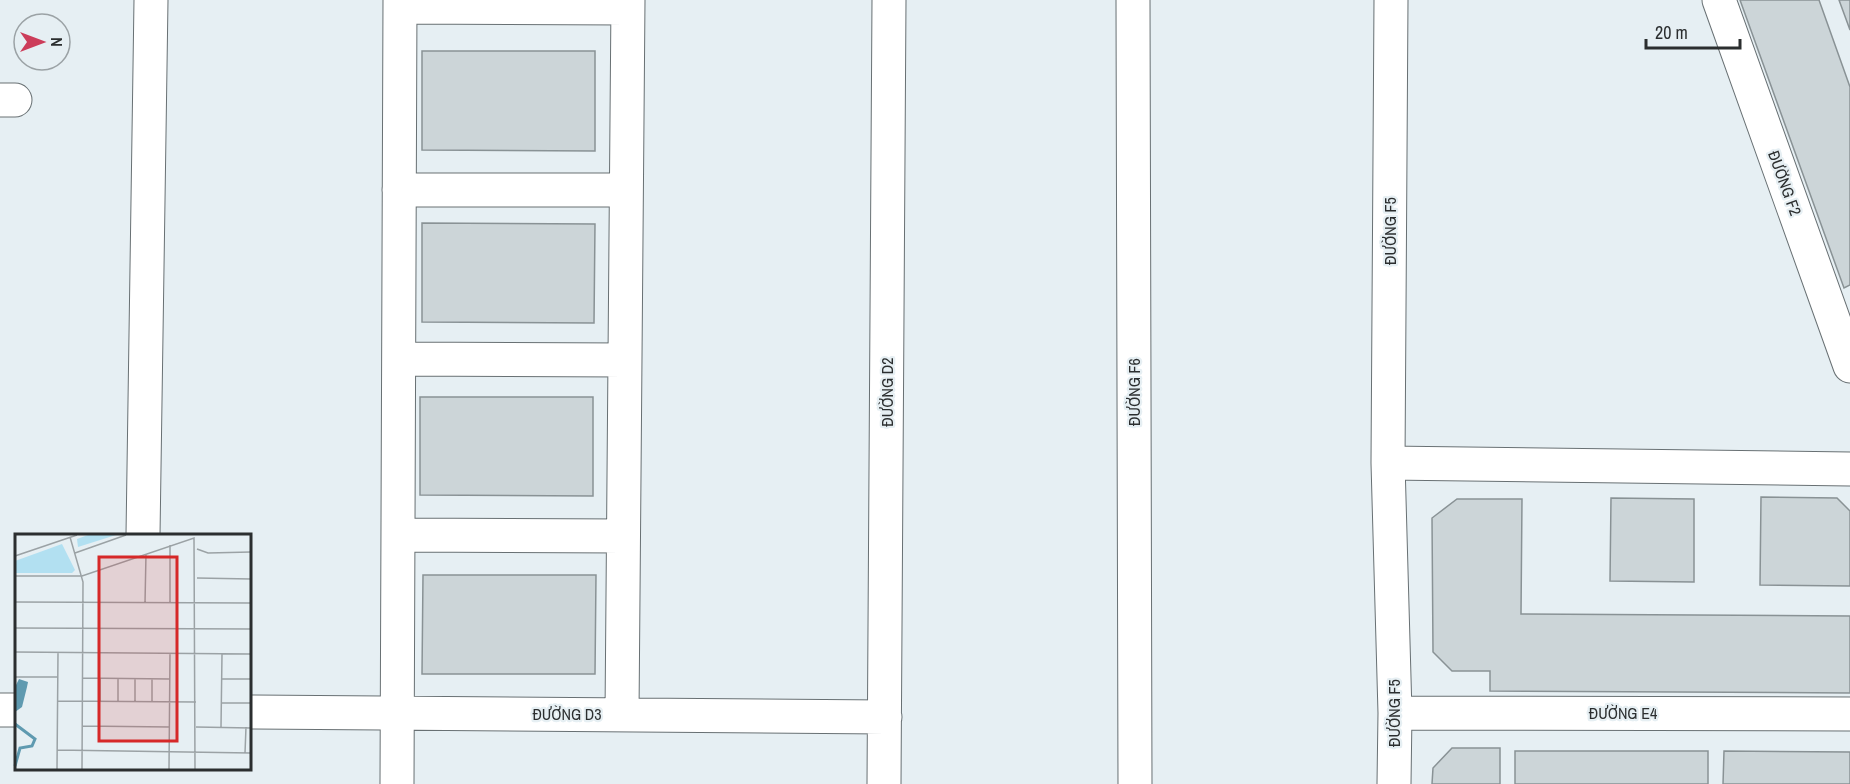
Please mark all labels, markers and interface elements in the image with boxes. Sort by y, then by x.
north arrow [12,12,72,72]
scale bar [1646,12,1740,50]
text: 20 m [1655,20,1688,45]
text: N [46,37,68,47]
street label: ĐƯỜNG F2 [1763,147,1807,219]
street label: ĐƯỜNG F5 [1379,197,1401,265]
street label: ĐƯỜNG D2 [876,357,898,427]
street label: ĐƯỜNG F6 [1123,358,1145,426]
inset map [15,534,250,769]
street label: ĐƯỜNG F5 [1383,679,1405,747]
street label: ĐƯỜNG E4 [1589,702,1657,724]
street label: ĐƯỜNG D3 [532,703,602,725]

